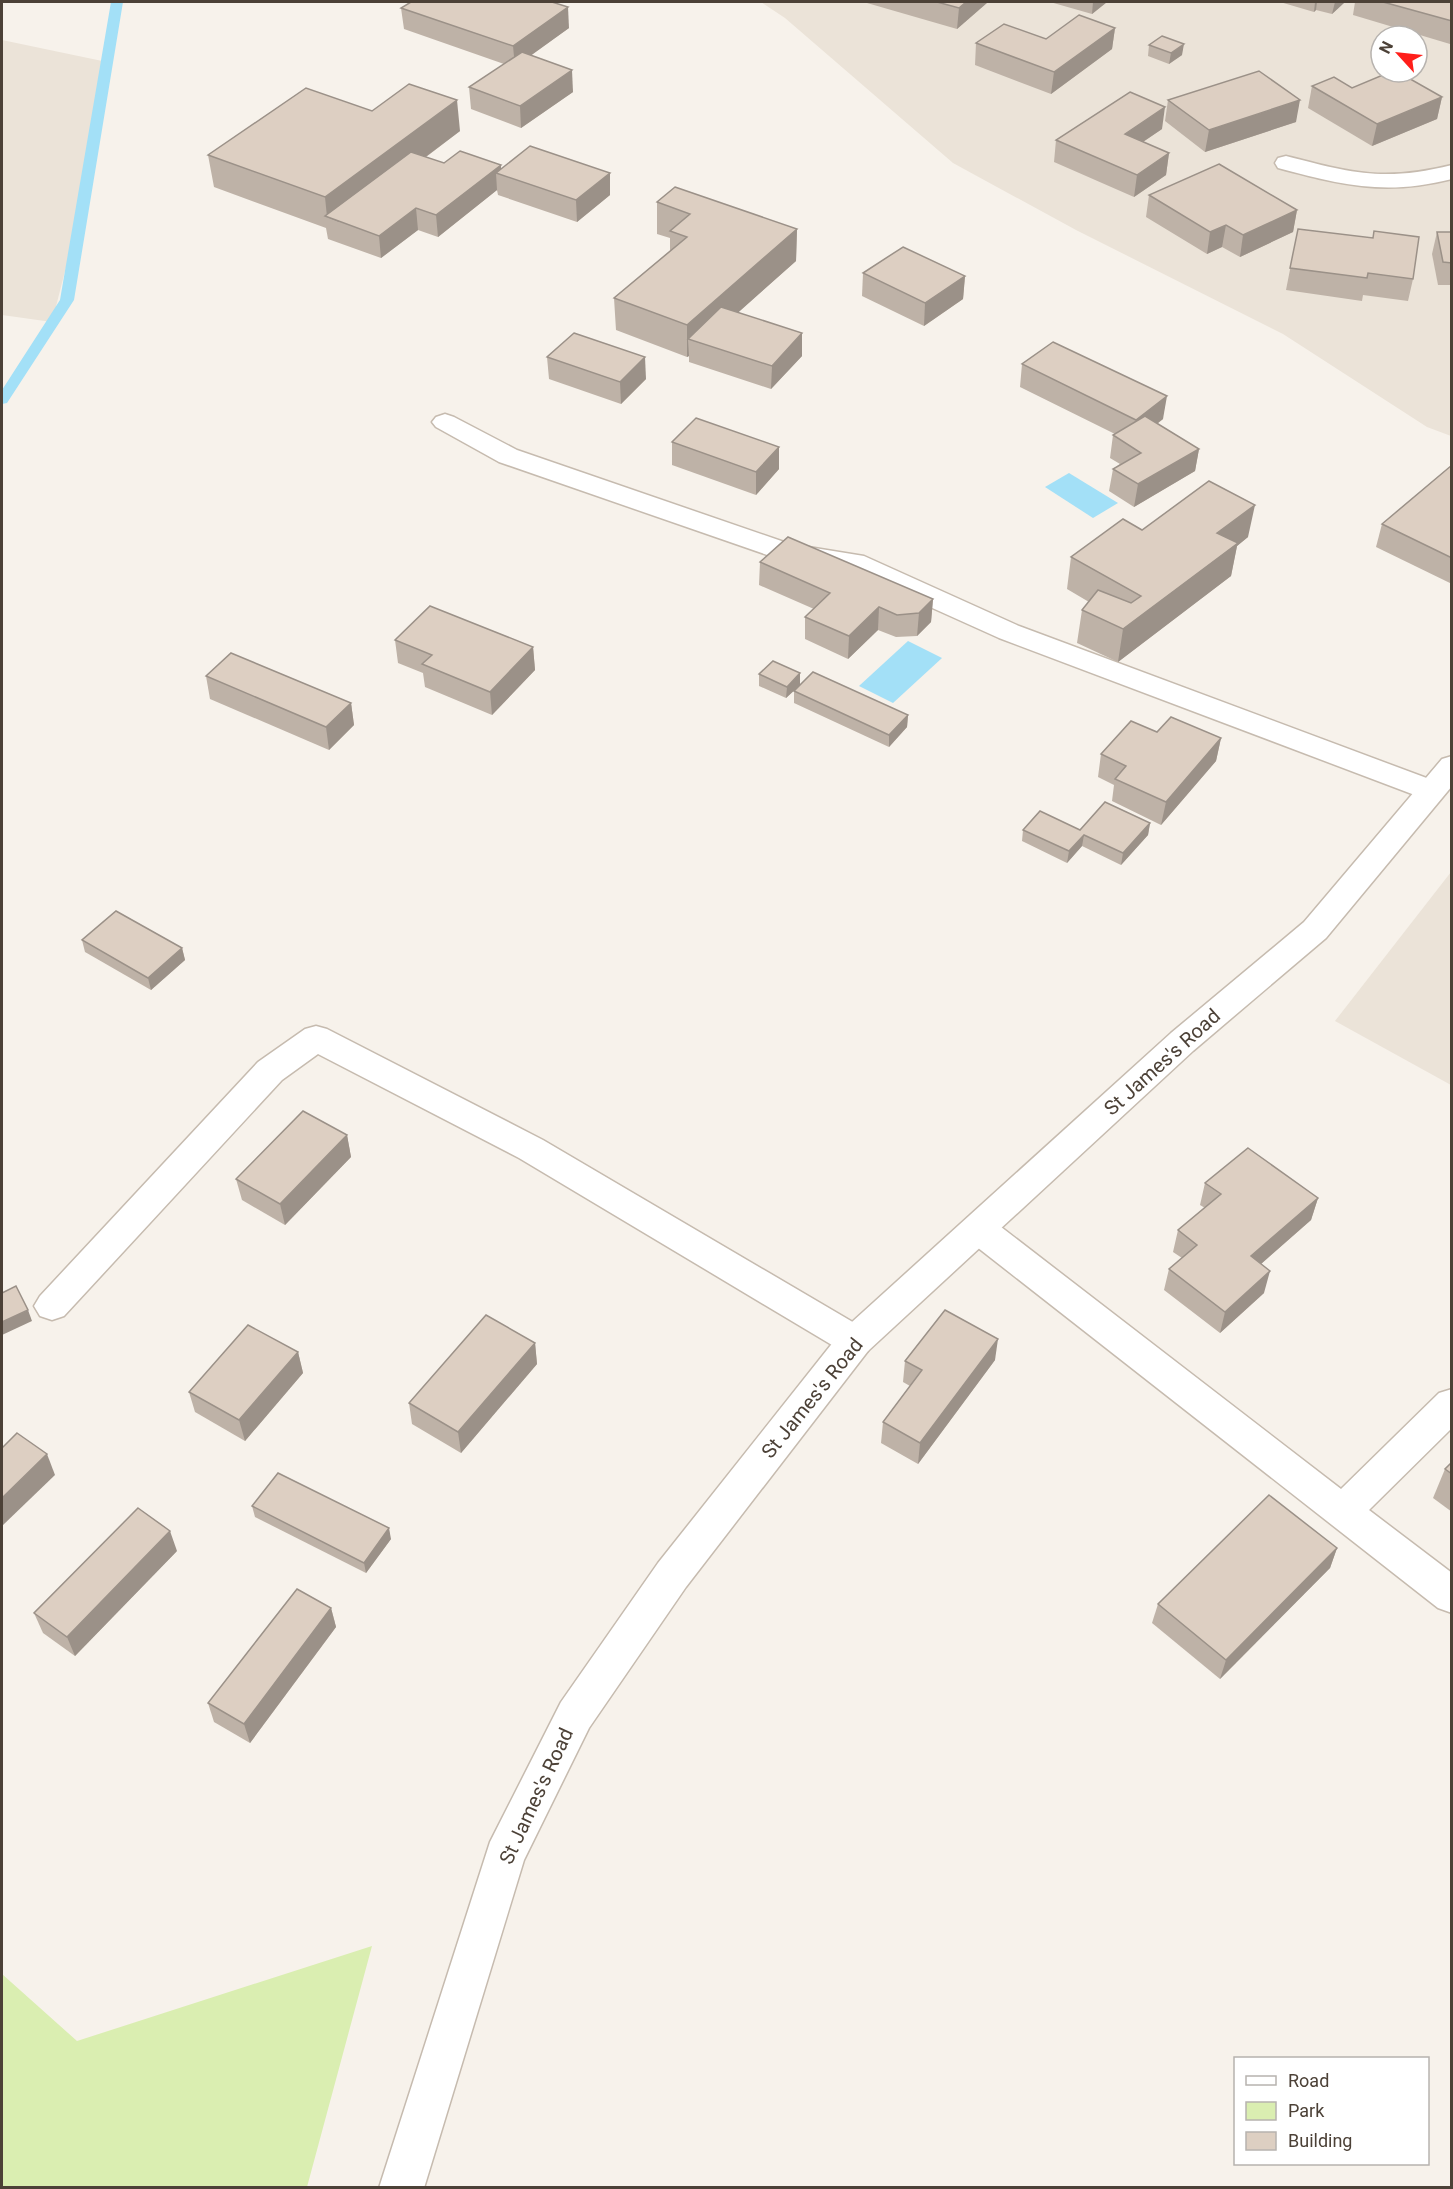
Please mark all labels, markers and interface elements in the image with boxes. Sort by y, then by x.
north arrow [1369,24,1429,84]
text: N [1375,38,1397,57]
street label: St James's Road [1099,1004,1225,1120]
street label: St James's Road [756,1333,868,1463]
street label: St James's Road [494,1724,578,1868]
legend [1234,2057,1429,2165]
text: Road [1288,2070,1329,2091]
text: Park [1288,2100,1325,2121]
text: Building [1288,2130,1352,2151]

